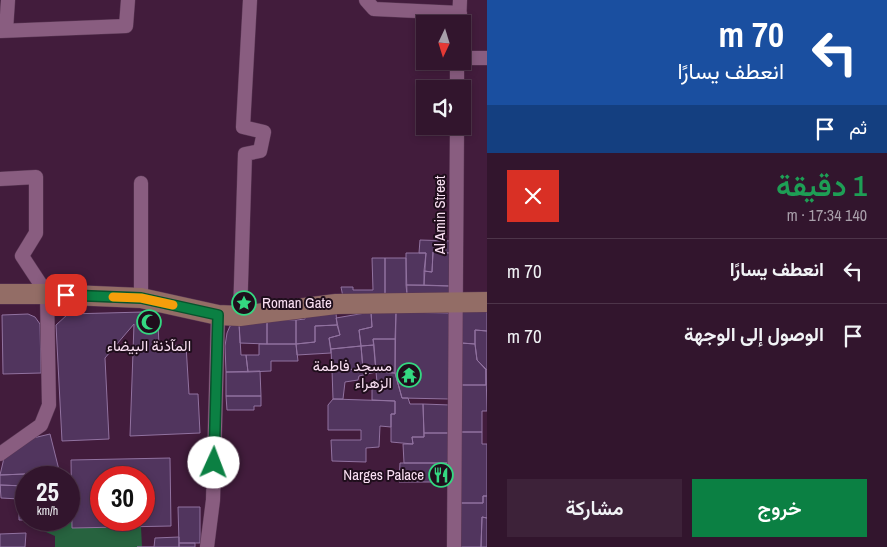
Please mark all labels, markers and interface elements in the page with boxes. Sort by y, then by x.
text: 70 m [719,11,784,58]
north arrow [416,15,471,70]
map controls [416,15,471,135]
icon: left [802,20,867,85]
text: انعطف يسارًا [677,56,784,86]
button: sound [416,80,471,135]
text: ثم [849,114,867,140]
icon: arrive [811,115,839,143]
text: 1 دقيقة [776,165,867,205]
button: close [507,170,559,222]
street label: Al Amin Street [429,175,450,255]
text: 140 m · 17:34 [787,204,867,226]
text: انعطف يسارًا [730,256,824,282]
icon: left [839,257,867,285]
text: 70 m [507,258,542,284]
pin [45,274,87,316]
icon: arrive [52,281,80,309]
place icon: Roman Gate [231,290,257,316]
place label: Roman Gate [262,292,332,313]
mosque icon: المآذنة البيضاء [136,309,162,335]
text: الوصول إلى الوجهة [684,321,824,347]
icon: arrive [839,322,867,350]
text: 70 m [507,323,542,349]
place label: المآذنة البيضاء [107,335,191,356]
place label: مسجد فاطمة الزهراء [313,355,392,393]
temple icon: مسجد فاطمة الزهراء [396,362,422,388]
position arrow [187,436,239,488]
restaurant icon: Narges Palace [428,462,454,488]
place label: Narges Palace [343,464,424,485]
speed limit sign: 30 [90,466,155,531]
text: 25 [36,475,59,509]
button: مشاركة [507,479,682,537]
button: خروج [692,479,867,537]
text: km/h [37,503,58,519]

